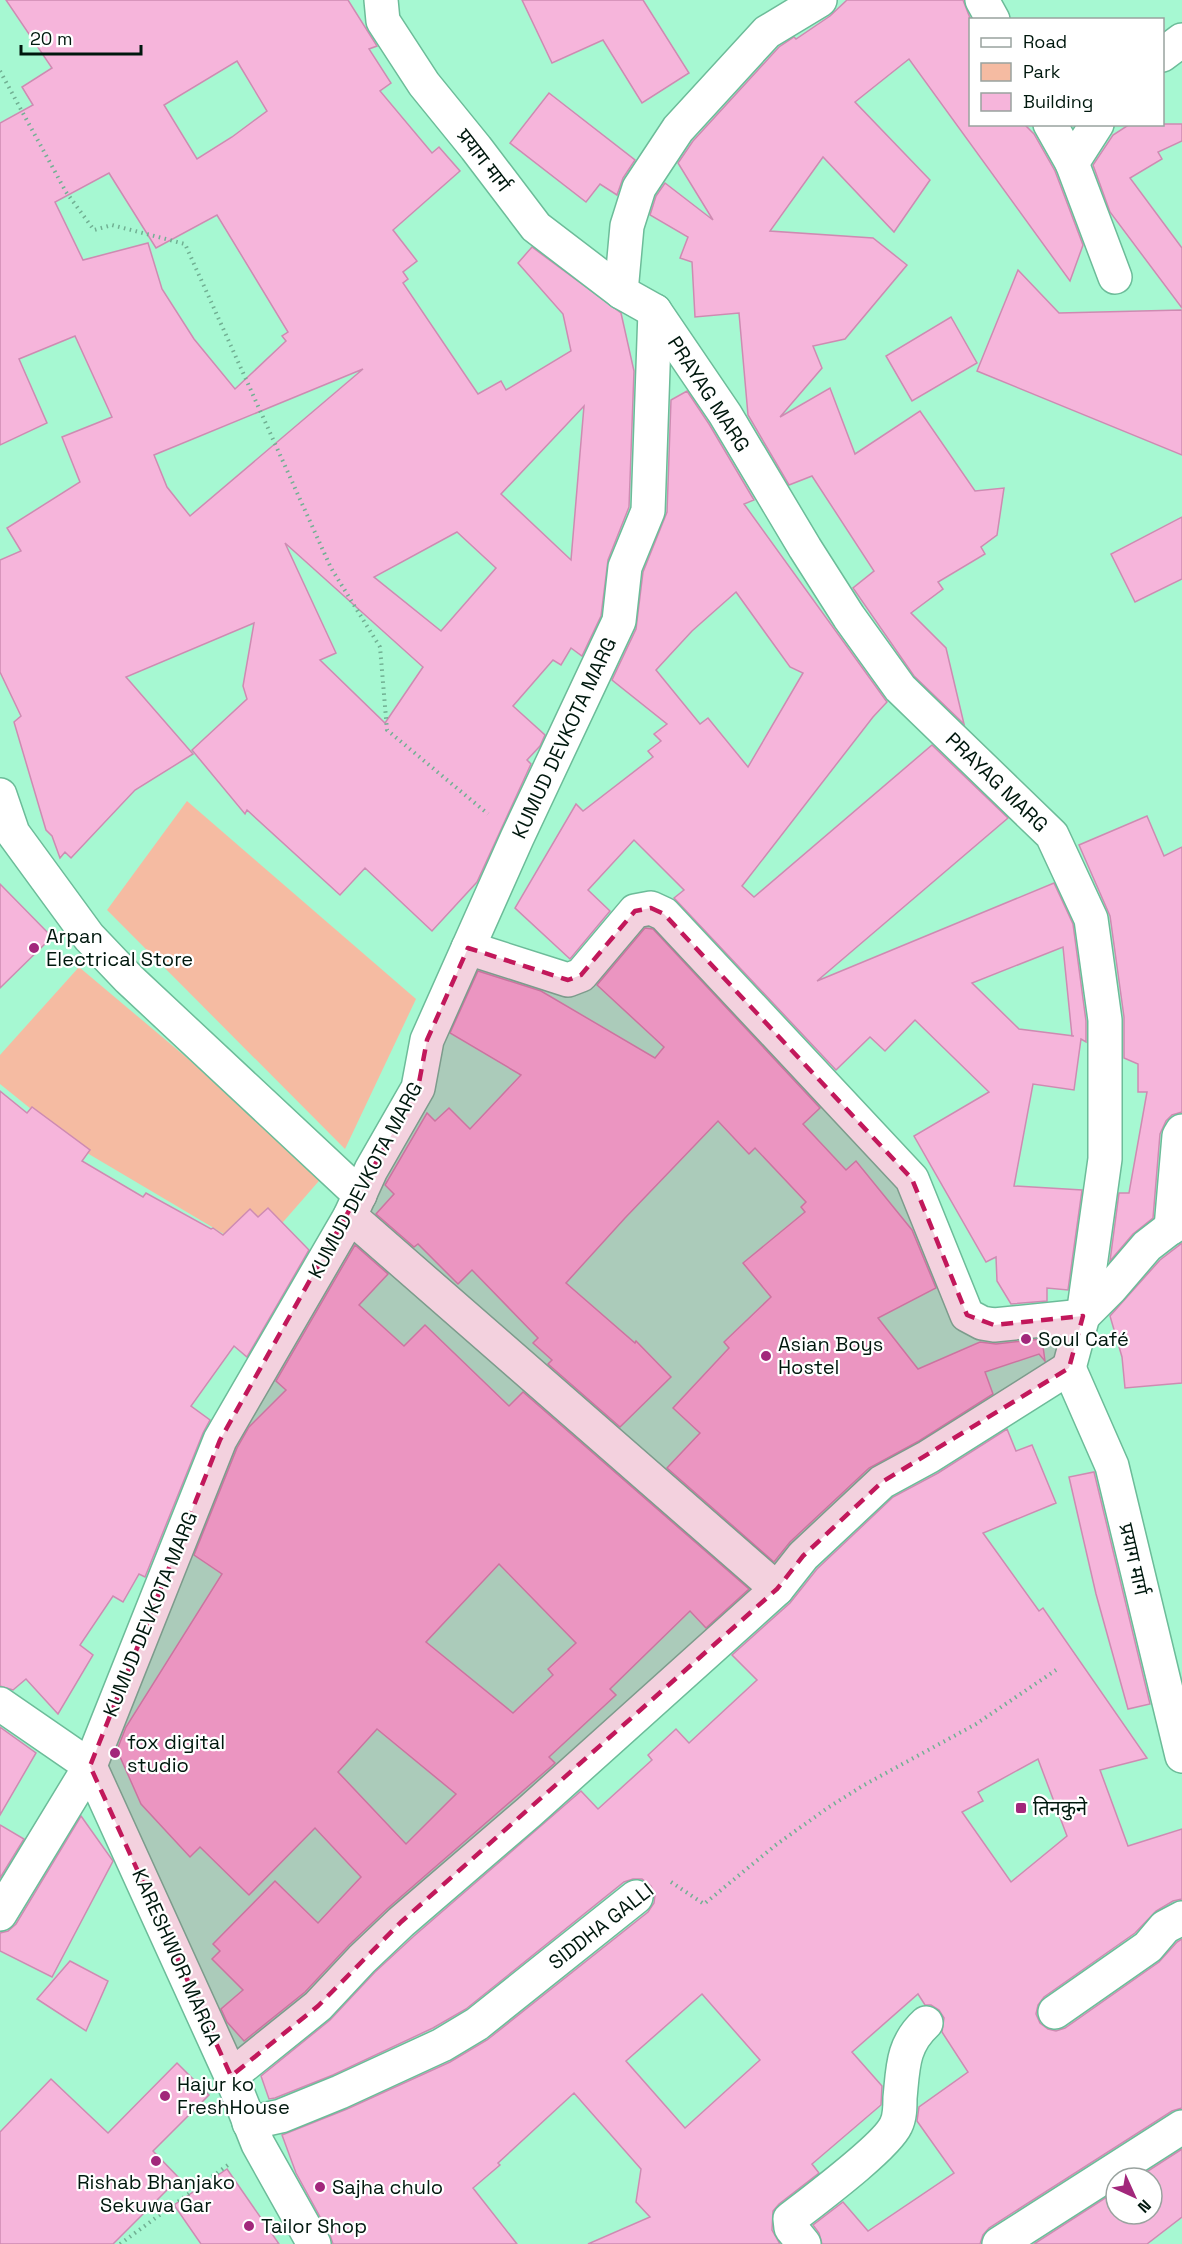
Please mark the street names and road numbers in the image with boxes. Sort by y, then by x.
street label: प्रयाग मार्ग [451,123,517,198]
street label: PRAYAG MARG [662,331,756,457]
street label: KUMUD DEVKOTA MARG [506,633,622,843]
street label: PRAYAG MARG [940,727,1054,837]
street label: KUMUD DEVKOTA MARG [302,1077,428,1283]
street label: KUMUD DEVKOTA MARG [97,1507,203,1721]
street label: प्रयाग मार्ग [1113,1521,1155,1598]
street label: KARESHWOR MARGA [126,1865,228,2050]
street label: SIDDHA GALLI [543,1877,659,1975]

